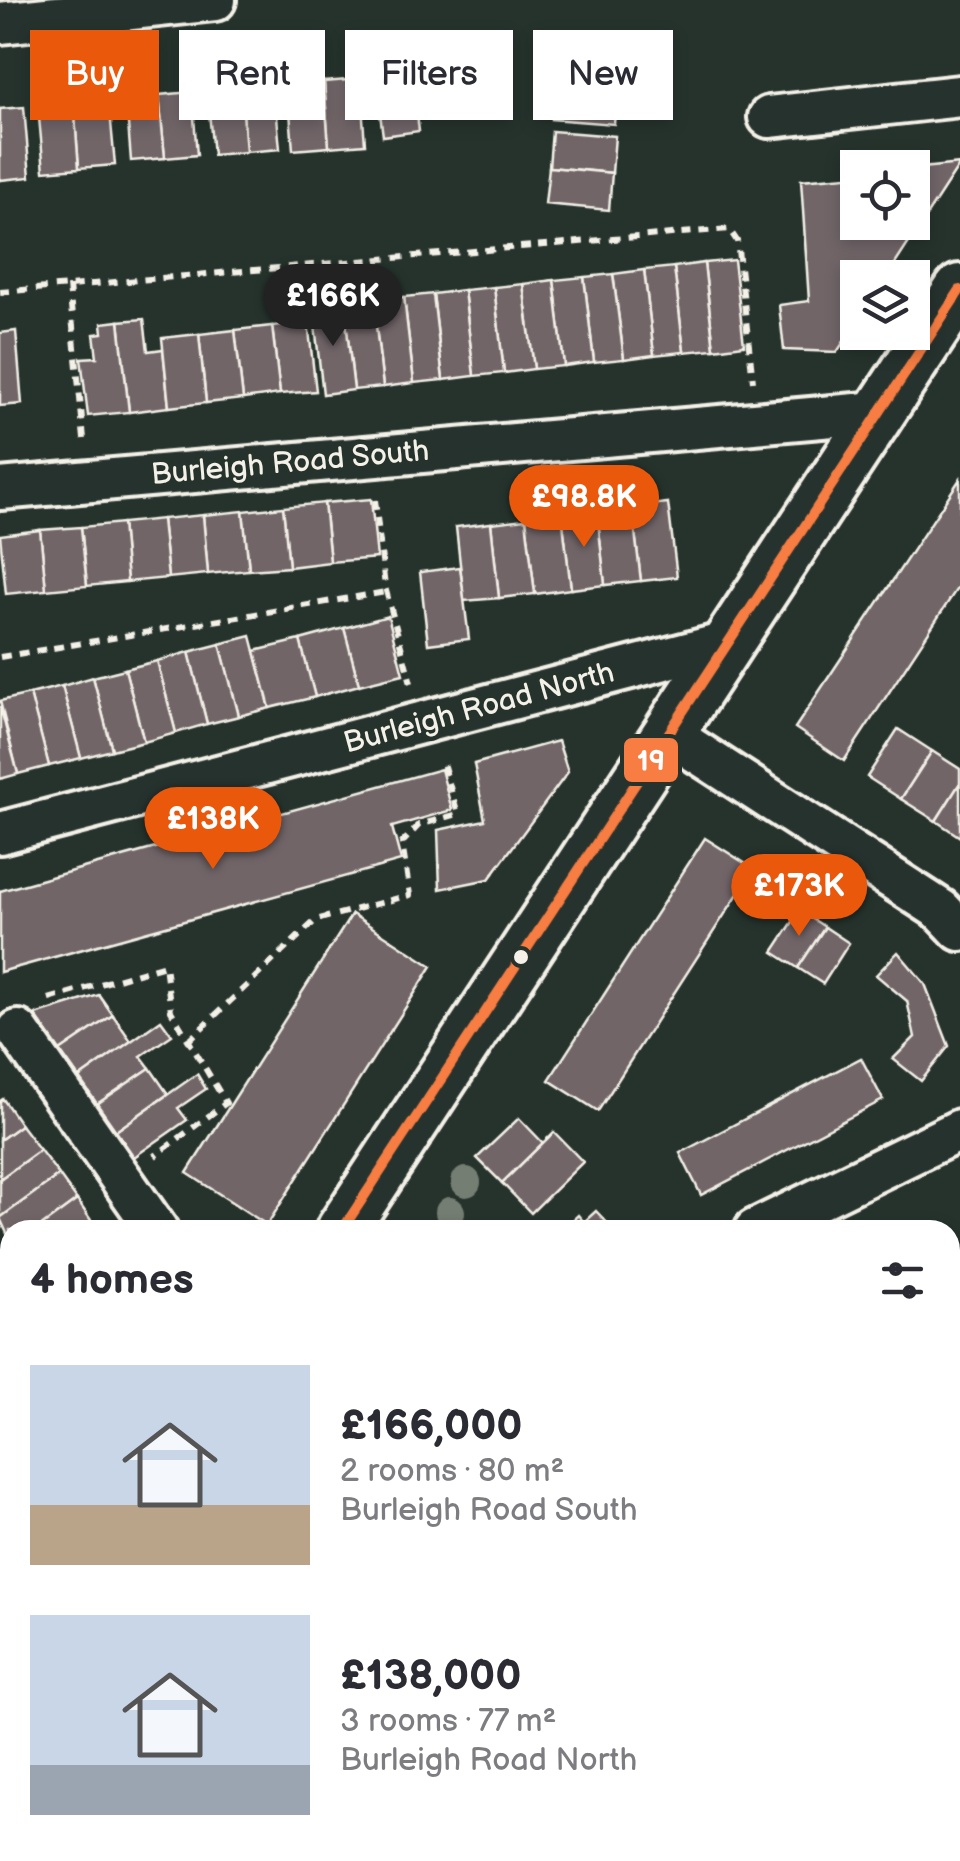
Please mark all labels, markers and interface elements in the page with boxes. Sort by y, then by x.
chip: Buy [30,30,159,120]
chip: Rent [179,30,325,120]
chip: Filters [345,30,513,120]
chip: New [533,30,673,120]
map controls [840,150,930,350]
button: locate [840,150,930,240]
button: layers [840,260,930,350]
pin: £166K [263,264,403,349]
text: £166K [286,277,380,316]
street label: Burleigh Road South [150,433,430,493]
pin: £98.8K [503,465,665,550]
text: £98.8K [531,478,637,517]
street label: Burleigh Road North [340,655,618,761]
line badge: 19 [622,736,680,784]
text: 19 [637,745,665,778]
pin: £138K [143,787,283,872]
text: £138K [166,800,260,839]
pin: £173K [729,854,869,939]
text: £173K [753,867,845,906]
unlabelled marker [511,947,531,967]
icon: filters [875,1253,930,1308]
text: 4 homes [30,1255,194,1306]
text: £166,000 [340,1401,523,1452]
icon: home [110,1405,230,1525]
text: 2 rooms · 80 m² [340,1452,564,1491]
text: Burleigh Road South [340,1491,637,1530]
text: £138,000 [340,1651,521,1702]
icon: home [110,1655,230,1775]
text: 3 rooms · 77 m² [340,1702,556,1741]
text: Burleigh Road North [340,1741,637,1780]

